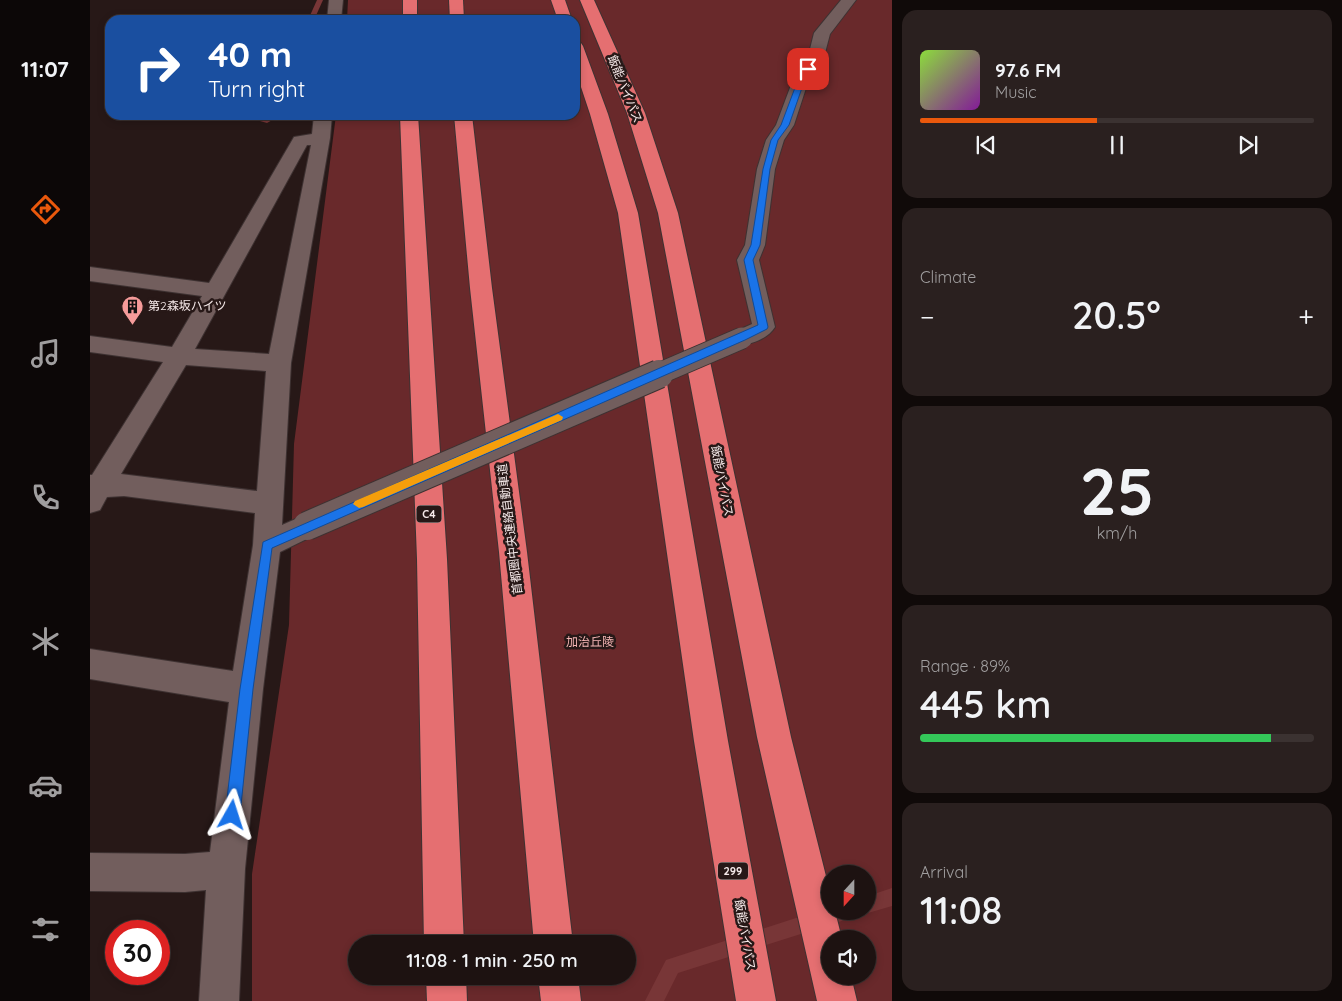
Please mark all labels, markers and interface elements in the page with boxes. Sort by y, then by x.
text: 40 m [208,32,292,76]
icon: right [125,35,190,100]
pin [787,48,829,90]
street label: 飯能バイパス [605,53,646,125]
text: 11:07 [21,55,69,83]
icon: arrive [794,55,822,83]
text: 97.6 FM [995,58,1061,82]
text: Turn right [208,75,305,103]
text: Music [995,82,1037,102]
icon: previous [972,131,1000,159]
icon: pause [1103,131,1131,159]
icon: next [1234,131,1262,159]
icon: directions [28,192,63,227]
text: Climate [920,267,976,287]
text: 20.5° [1072,291,1161,339]
building icon: 第2森坂ハイツ [120,294,144,325]
place label: 第2森坂ハイツ [148,298,226,313]
text: − [920,299,935,334]
text: + [1298,299,1314,334]
icon: music [28,336,63,371]
street label: 飯能バイパス [708,444,737,518]
text: 25 [1080,450,1154,531]
street label: 首都圏中央連絡自動車道 [494,463,525,595]
icon: phone [28,480,63,515]
road number: C4 [416,506,442,522]
text: km/h [1097,523,1137,543]
icon: climate [28,624,63,659]
park label: 加治丘陵 [566,634,614,649]
text: Range · 89% [920,656,1010,676]
text: 445 km [920,680,1051,728]
icon: car [28,768,63,803]
position arrow [205,788,257,840]
road number: 299 [718,862,748,879]
text: Arrival [920,862,968,882]
north arrow [821,865,876,920]
map controls [821,865,876,985]
text: 11:08 [920,886,1002,934]
street label: 飯能バイパス [732,898,759,972]
icon: filters [28,912,63,947]
speed limit sign: 30 [105,920,170,985]
button: sound [821,930,876,985]
text: 11:08 · 1 min · 250 m [406,948,578,972]

